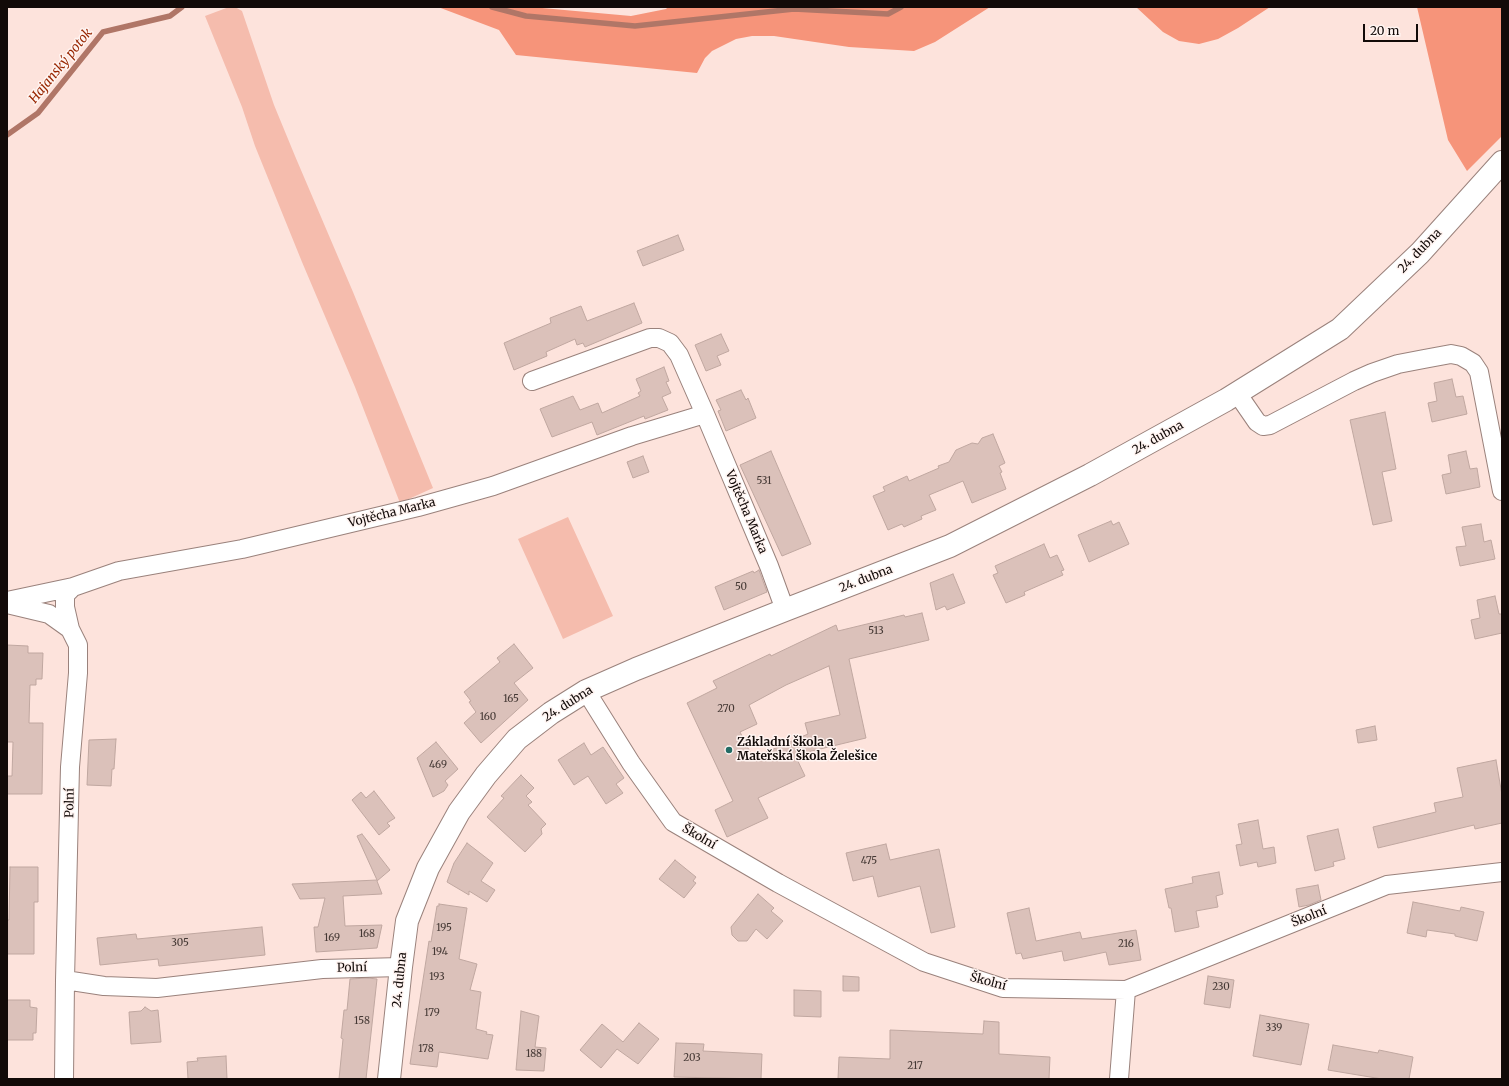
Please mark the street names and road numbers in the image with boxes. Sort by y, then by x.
street label: 24. dubna [1395,226,1445,276]
street label: 24. dubna [1130,418,1186,458]
street label: Vojtěcha Marka [722,468,770,556]
street label: Vojtěcha Marka [347,495,437,531]
street label: 24. dubna [837,562,895,596]
street label: 24. dubna [540,683,596,725]
street label: Polní [63,788,77,818]
street label: Školní [679,822,719,852]
street label: Školní [1289,903,1329,931]
street label: 24. dubna [390,951,410,1009]
street label: Polní [337,961,367,975]
street label: Školní [968,970,1008,994]

